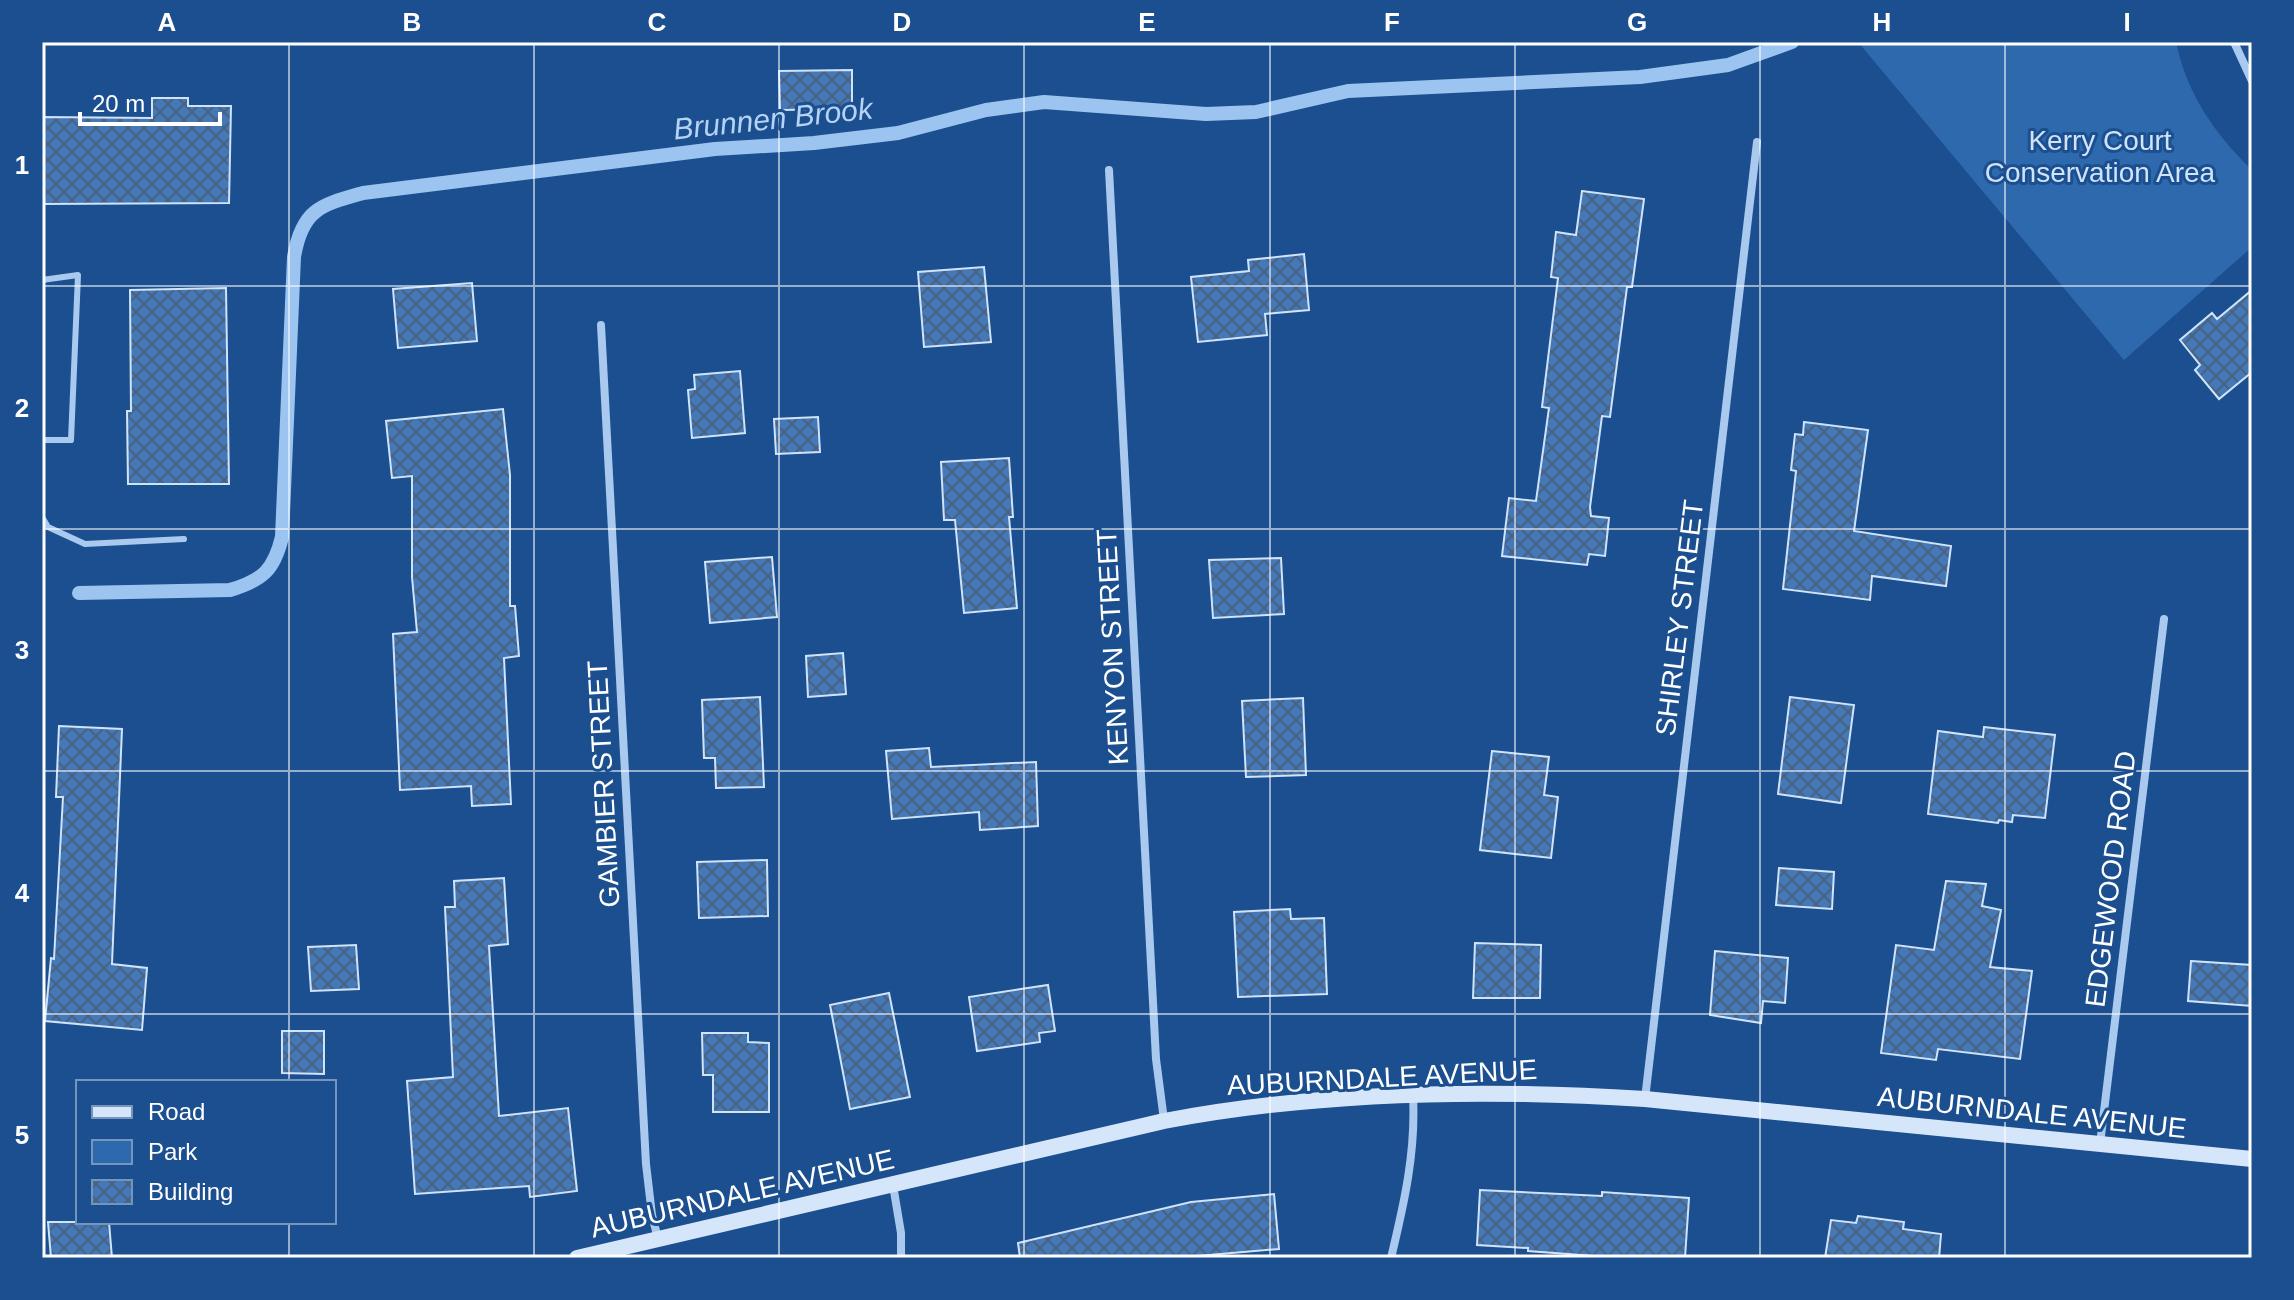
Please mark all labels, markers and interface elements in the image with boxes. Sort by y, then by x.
text: A [158,7,177,37]
text: B [403,7,421,37]
text: C [648,7,667,37]
text: D [893,7,911,37]
text: E [1138,7,1156,37]
text: F [1384,7,1400,37]
text: G [1627,7,1647,37]
text: H [1873,7,1891,37]
text: I [2123,7,2131,37]
scale bar [80,76,220,126]
text: 20 m [92,90,145,117]
water label: Brunnen Brook [672,91,876,145]
park label: Kerry Court Conservation Area [1985,125,2216,188]
text: 1 [15,150,29,180]
text: 2 [15,393,29,423]
street label: SHIRLEY STREET [1650,498,1709,738]
street label: KENYON STREET [1091,528,1134,766]
text: 3 [15,635,29,665]
street label: GAMBIER STREET [582,660,625,908]
street label: EDGEWOOD ROAD [2079,749,2142,1009]
text: 4 [15,878,30,908]
street label: AUBURNDALE AVENUE [1226,1054,1538,1101]
legend [76,1080,336,1224]
street label: AUBURNDALE AVENUE [1876,1081,2188,1144]
text: Road [148,1098,205,1125]
text: 5 [15,1120,29,1150]
text: Park [148,1138,198,1165]
street label: AUBURNDALE AVENUE [587,1143,897,1244]
text: Building [148,1178,233,1205]

